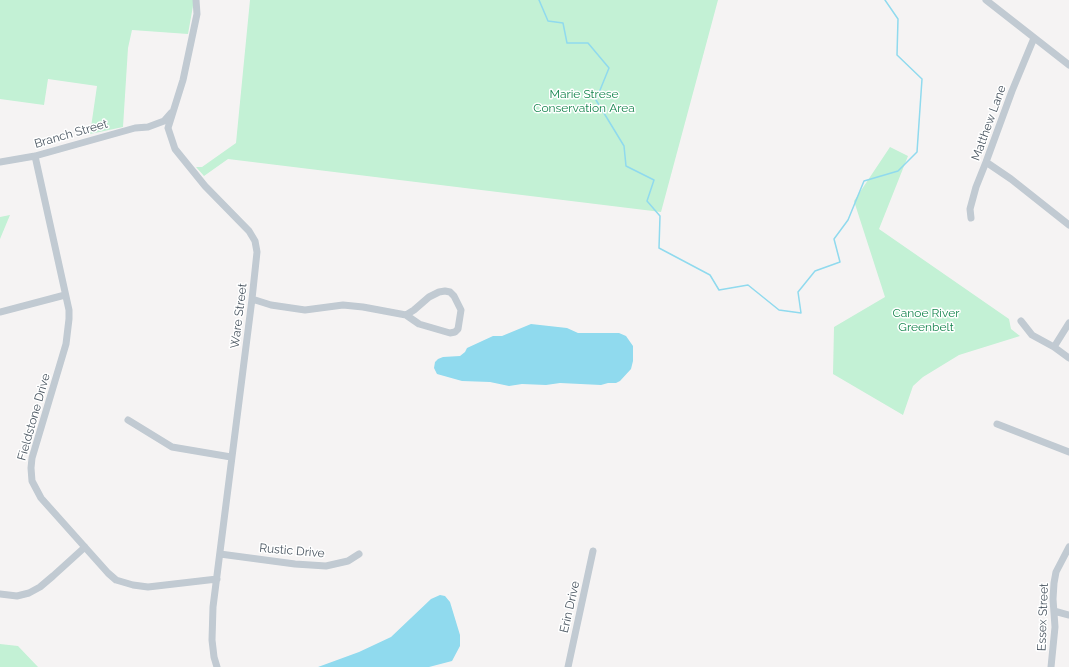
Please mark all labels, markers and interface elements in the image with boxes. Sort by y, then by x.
street label: Matthew Lane [969,83,1009,163]
park label: Marie Strese Conservation Area [533,87,635,115]
street label: Branch Street [33,117,109,151]
street label: Ware Street [228,282,250,350]
park label: Canoe River Greenbelt [893,306,959,334]
street label: Fieldstone Drive [15,372,53,462]
street label: Rustic Drive [259,541,325,561]
street label: Erin Drive [557,580,583,634]
street label: Essex Street [1035,583,1051,651]

